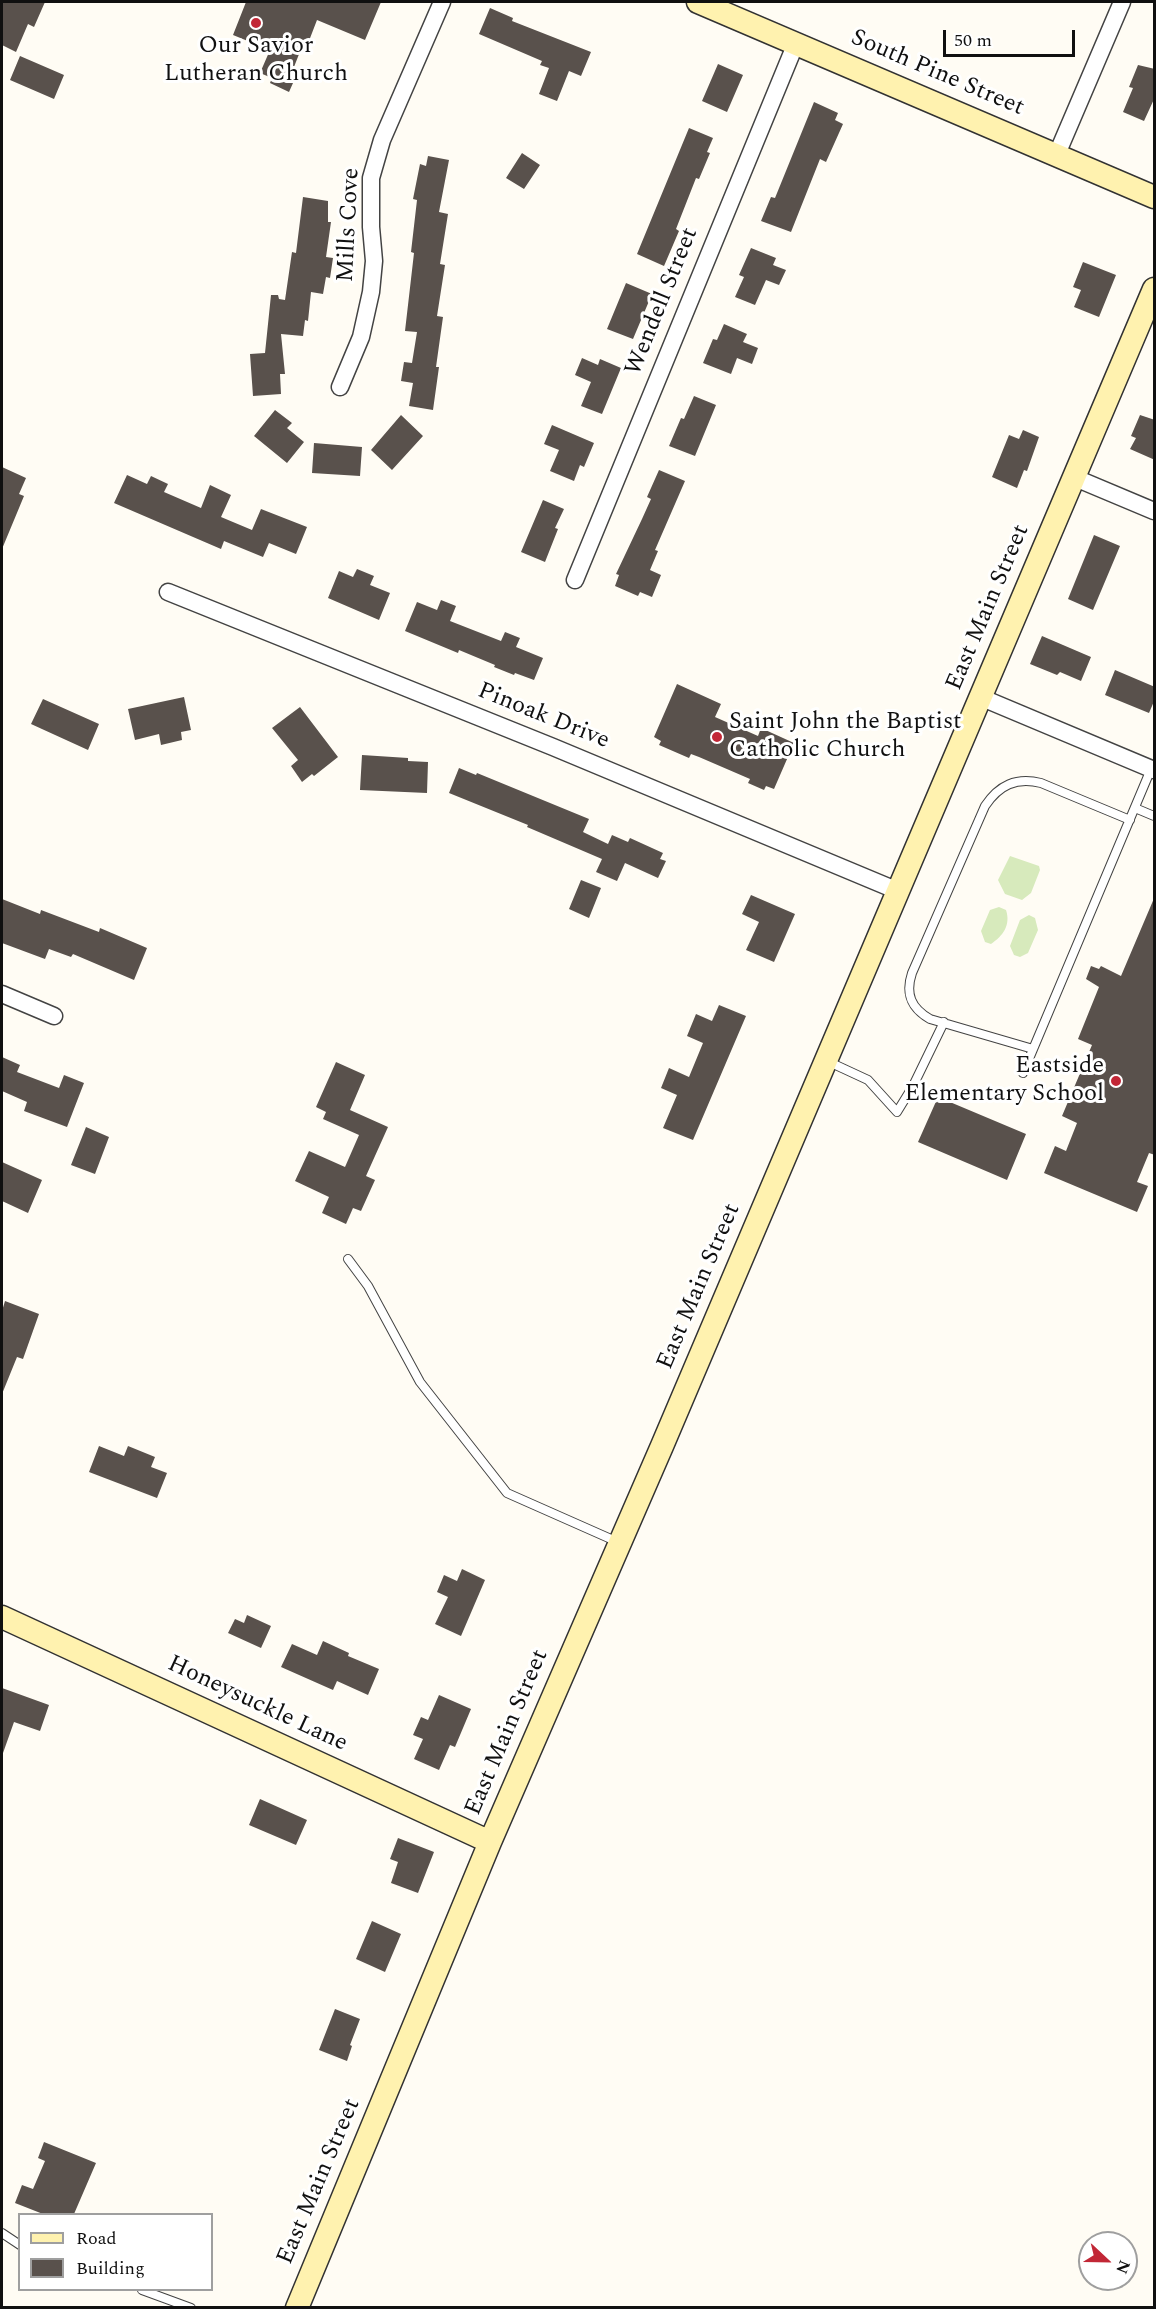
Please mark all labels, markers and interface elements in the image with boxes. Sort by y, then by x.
marker: Our Savior Lutheran Church [249,16,263,30]
scale bar [946,18,1078,56]
street label: South Pine Street [846,25,1028,123]
text: 50 m [954,27,992,54]
place label: Our Savior Lutheran Church [164,33,348,89]
street label: Mills Cove [333,167,367,283]
street label: Wendell Street [620,224,706,380]
street label: East Main Street [941,521,1037,695]
street label: Pinoak Drive [473,677,613,757]
place label: Saint John the Baptist Catholic Church [729,709,962,765]
marker: Saint John the Baptist Catholic Church [710,730,724,744]
place label: Eastside Elementary School [904,1053,1104,1109]
marker: Eastside Elementary School [1109,1074,1123,1088]
street label: East Main Street [652,1200,748,1374]
street label: East Main Street [460,1646,556,1820]
street label: Honeysuckle Lane [162,1651,352,1759]
street label: East Main Street [272,2095,368,2269]
legend [18,2213,213,2291]
text: Road [76,2225,117,2252]
north arrow [1078,2231,1138,2291]
text: Building [76,2255,145,2282]
text: N [1109,2256,1136,2278]

